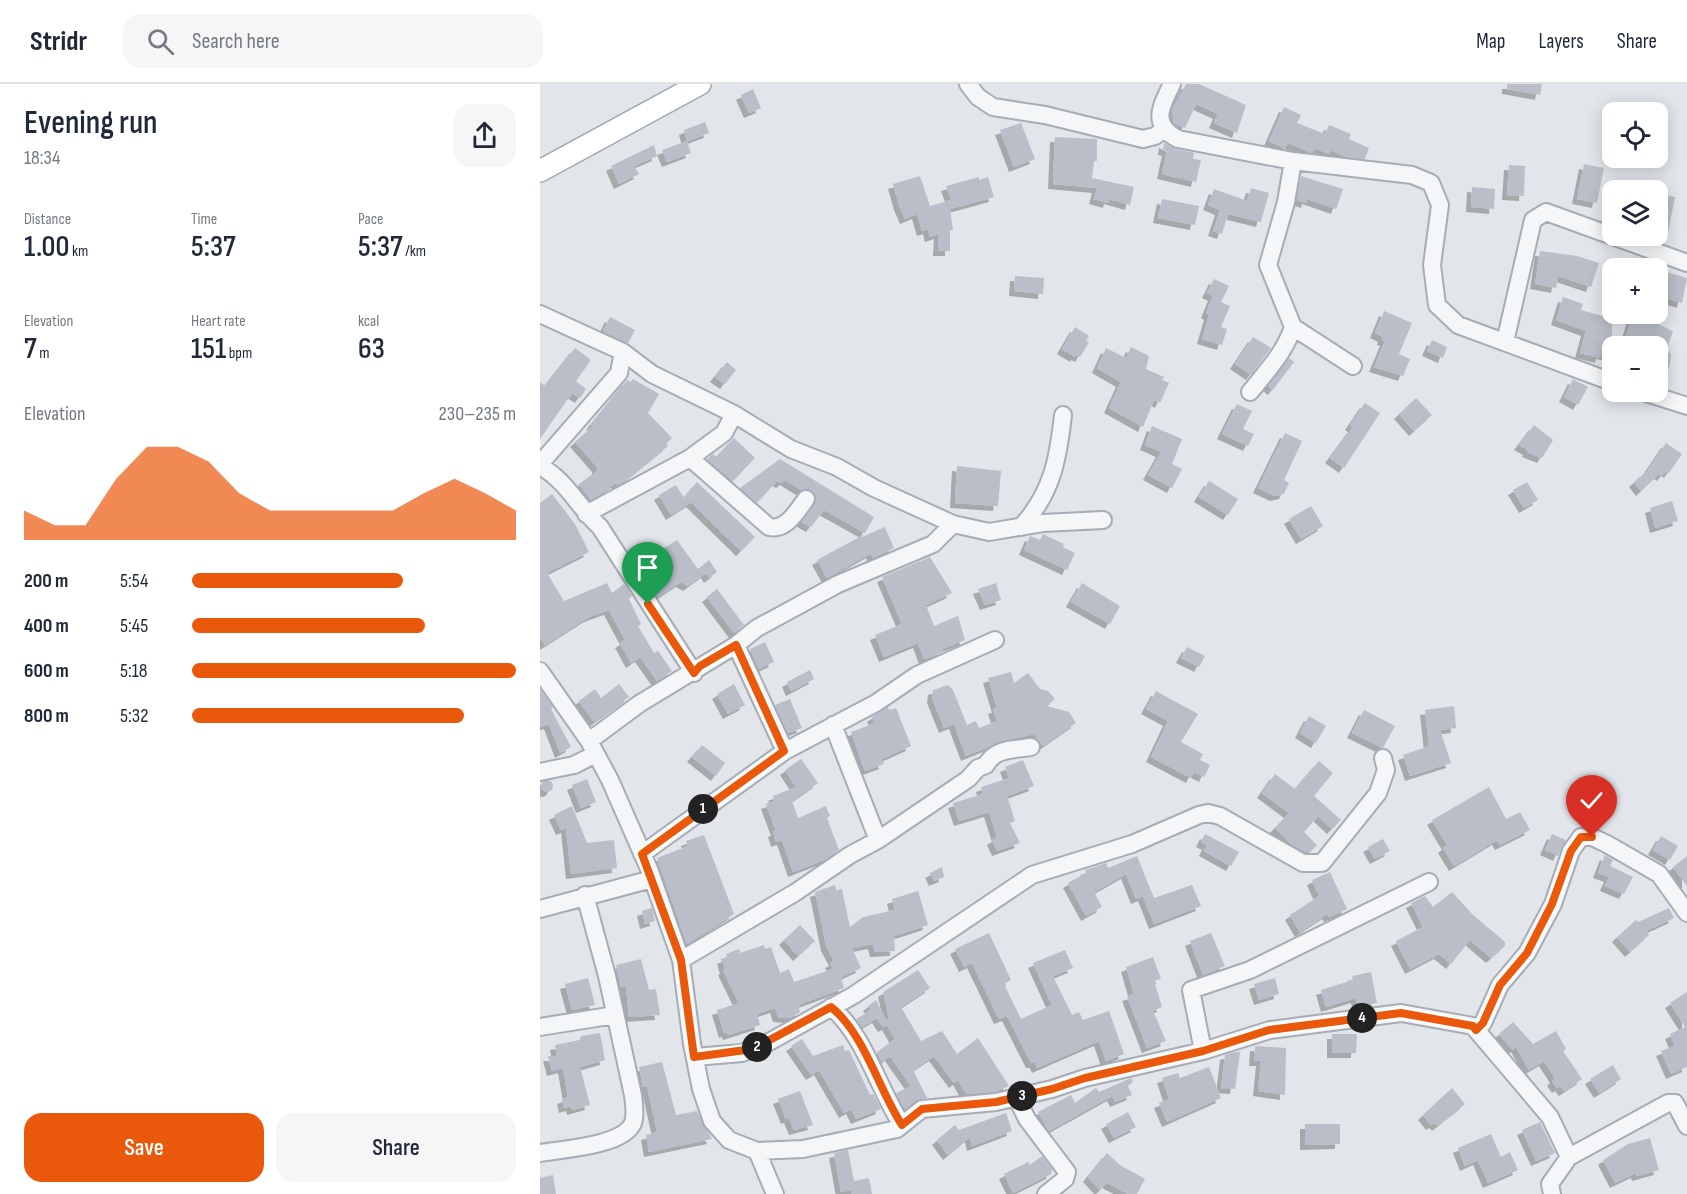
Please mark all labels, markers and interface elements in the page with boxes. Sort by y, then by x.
search box [123,14,543,68]
text: Stridr [30,25,87,58]
icon: search [144,25,177,58]
text: Search here [192,28,280,55]
text: Map [1476,29,1505,54]
text: Layers [1538,29,1584,54]
text: Share [1617,29,1657,54]
map controls [1602,102,1668,402]
button: locate [1602,102,1668,168]
text: Evening run [24,103,158,143]
button: share [453,104,516,167]
text: 18:34 [24,146,60,170]
button: layers [1602,180,1668,246]
text: Distance [24,210,71,229]
text: Time [191,210,217,229]
text: Pace [358,210,383,229]
text: 1.00 [24,229,69,265]
text: 5:37 [191,229,236,265]
text: 5:37 [358,229,403,265]
text: km [69,242,88,261]
text: /km [403,242,426,261]
button: + [1602,258,1668,324]
text: Elevation [24,312,73,331]
text: Heart rate [191,312,246,331]
text: kcal [358,312,379,331]
text: 7 [24,331,37,367]
text: 151 [191,331,226,367]
text: 63 [358,331,385,367]
button: − [1602,336,1668,402]
text: m [37,344,49,363]
text: bpm [226,344,252,363]
text: Elevation [24,402,86,426]
text: 230–235 m [439,402,516,426]
pin [622,542,673,604]
icon: arrive [631,551,664,584]
text: 200 m [24,569,68,593]
text: 5:54 [120,569,148,593]
text: 400 m [24,614,69,638]
text: 5:45 [120,614,148,638]
text: 600 m [24,659,69,683]
text: 5:18 [120,659,148,683]
text: 800 m [24,704,69,728]
text: 5:32 [120,704,148,728]
pin [1566,775,1617,837]
icon: check [1575,784,1608,817]
pin: 1 [688,794,718,824]
text: 1 [700,799,706,818]
pin: 4 [1347,1003,1377,1033]
text: 4 [1358,1008,1366,1027]
pin: 2 [742,1032,772,1062]
text: 2 [753,1037,761,1056]
pin: 3 [1007,1081,1037,1111]
text: 3 [1018,1086,1026,1105]
button: Save [24,1113,264,1182]
button: Share [276,1113,516,1182]

